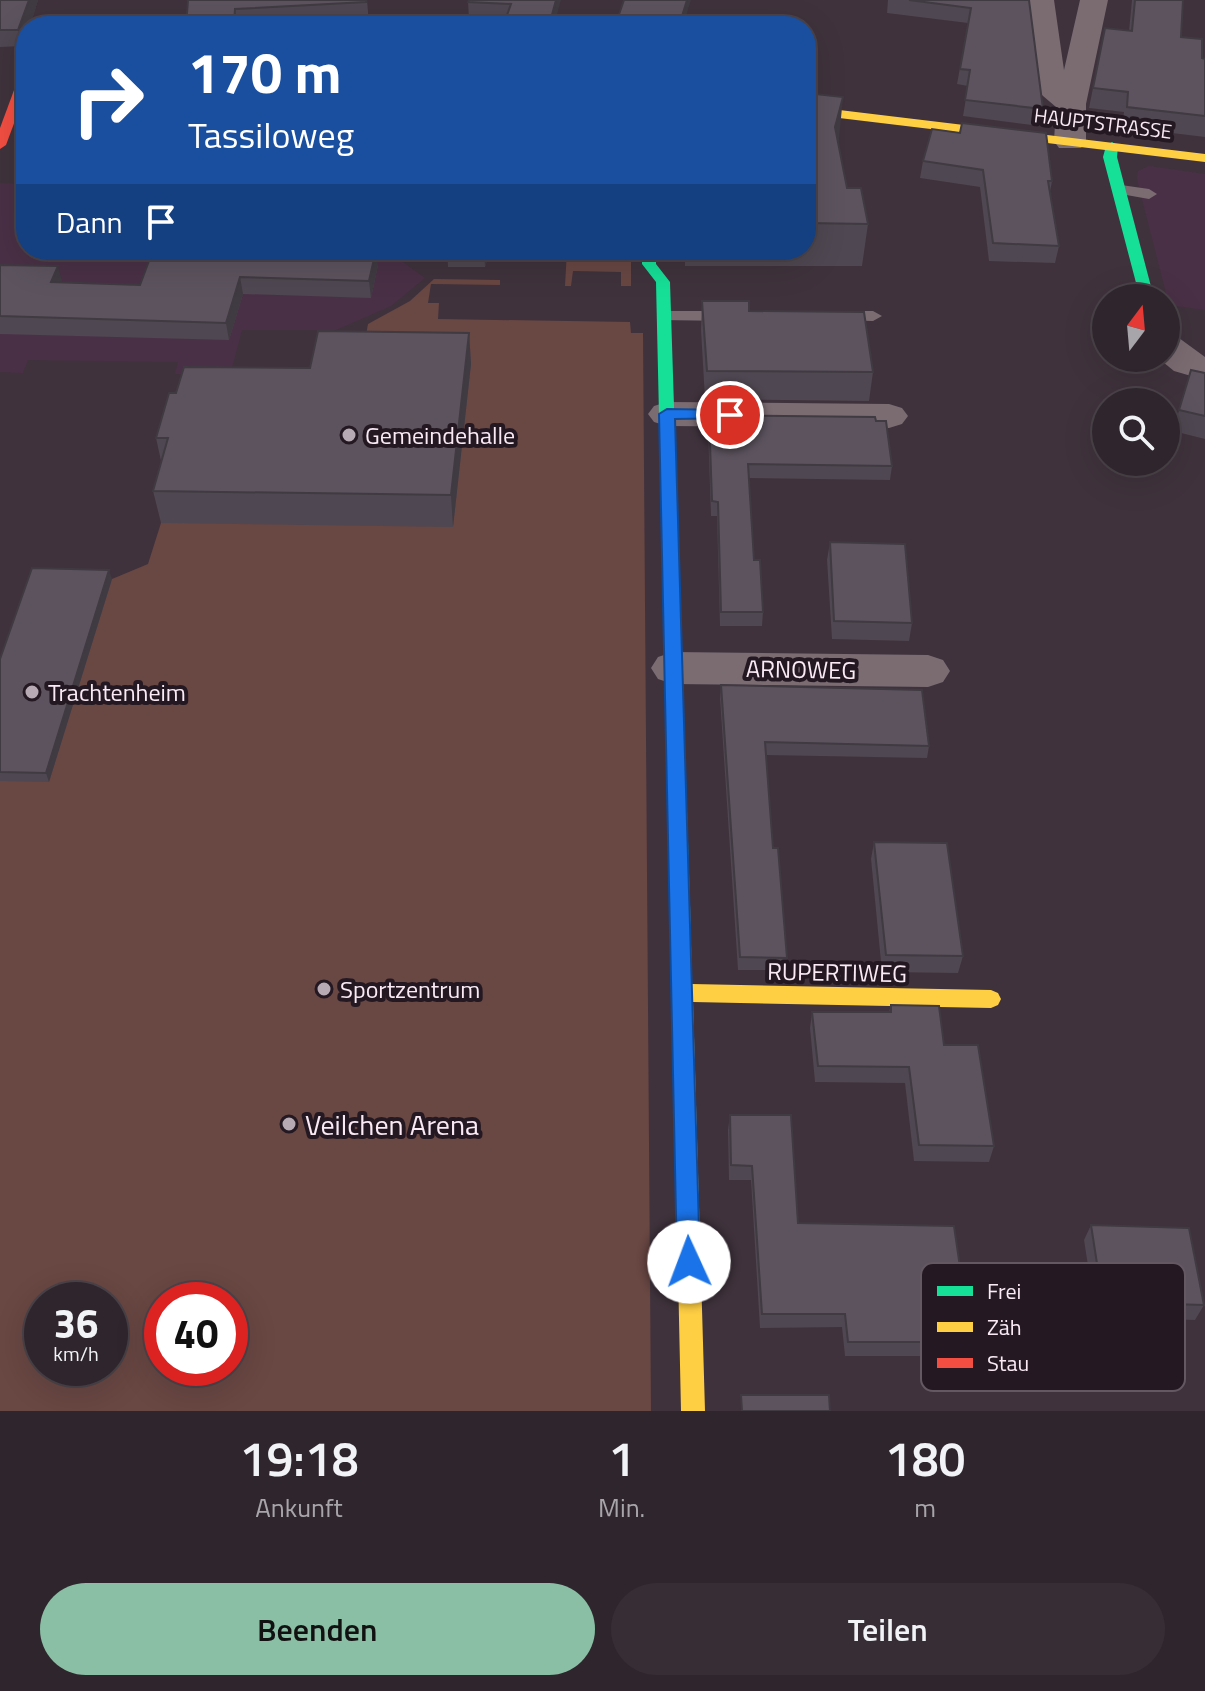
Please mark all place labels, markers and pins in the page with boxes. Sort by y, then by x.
pin [696,381,764,449]
place label: Gemeindehalle [365,417,515,453]
marker: Gemeindehalle [340,426,358,444]
place label: Trachtenheim [48,674,186,710]
marker: Trachtenheim [23,683,41,701]
place label: Sportzentrum [340,971,480,1007]
marker: Sportzentrum [315,980,333,998]
place label: Veilchen Arena [305,1103,479,1146]
marker: Veilchen Arena [280,1115,298,1133]

